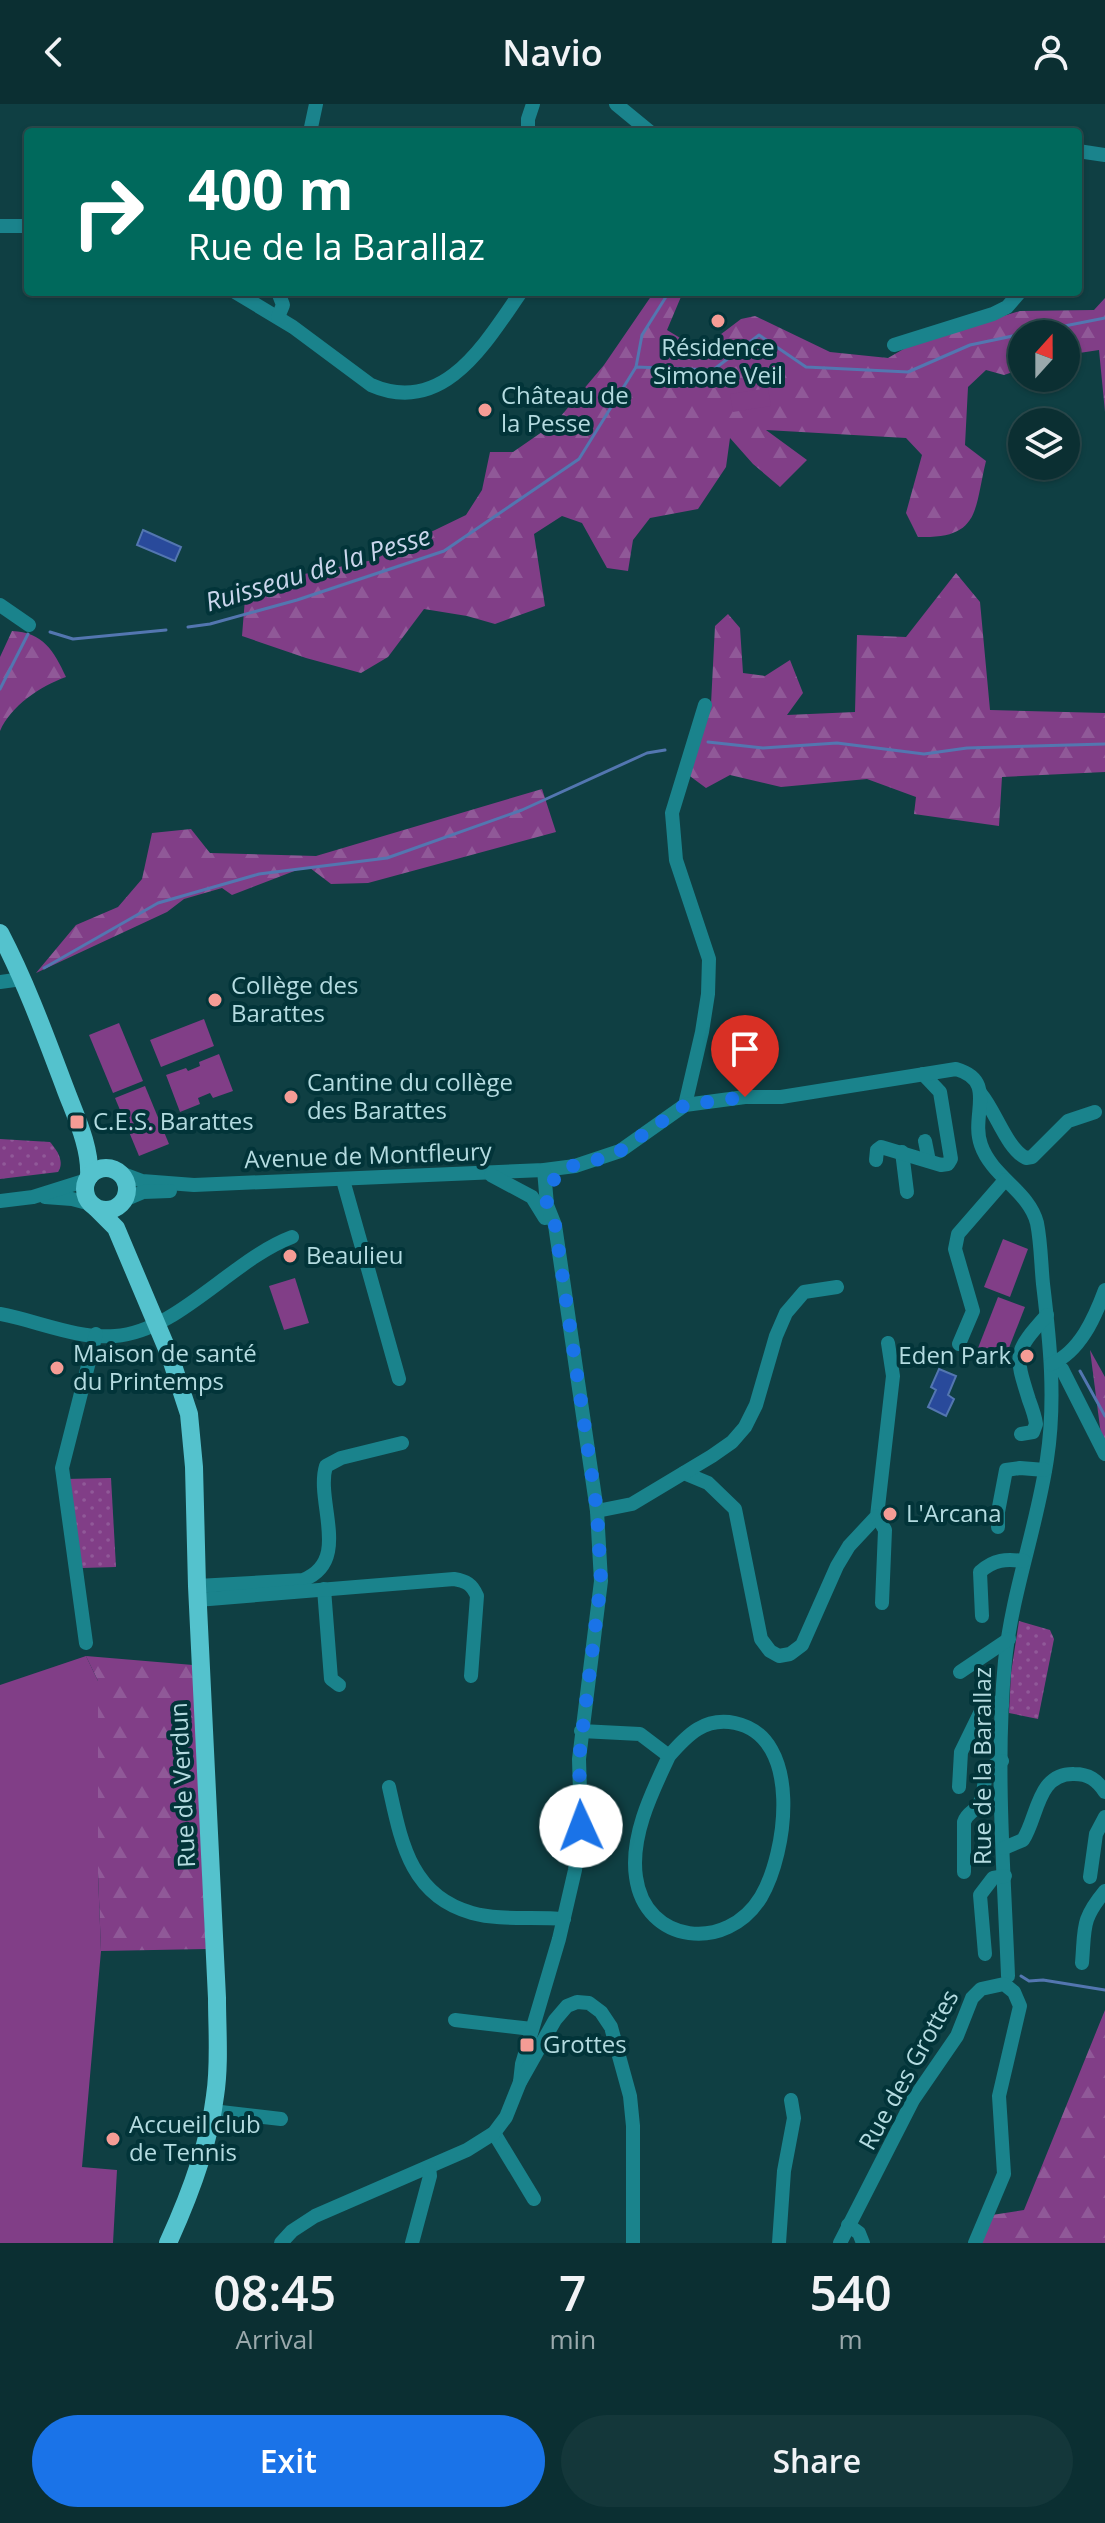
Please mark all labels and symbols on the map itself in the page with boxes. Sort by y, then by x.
marker: Résidence Simone Veil [709,312,727,330]
north arrow [1008,320,1080,392]
place label: Résidence Simone Veil [653,330,783,391]
place label: Château de la Pesse [501,378,629,439]
marker: Château de la Pesse [476,401,494,419]
water label: Ruisseau de la Pesse [201,517,435,619]
place label: Collège des Barattes [231,968,359,1029]
marker: Collège des Barattes [206,991,224,1009]
pin [711,1015,779,1097]
place label: Cantine du collège des Barattes [307,1065,513,1126]
marker: Cantine du collège des Barattes [282,1088,300,1106]
place label: C.E.S. Barattes [93,1104,254,1137]
marker: C.E.S. Barattes [68,1113,86,1131]
street label: Avenue de Montfleury [244,1134,493,1175]
place label: Beaulieu [306,1238,403,1271]
marker: Beaulieu [281,1247,299,1265]
place label: Maison de santé du Printemps [73,1336,257,1397]
place label: Eden Park [898,1338,1011,1371]
marker: Eden Park [1018,1347,1036,1365]
marker: Maison de santé du Printemps [48,1359,66,1377]
place label: L'Arcana [906,1496,1002,1529]
marker: L'Arcana [881,1505,899,1523]
street label: Rue de la Barallaz [965,1667,998,1865]
street label: Rue de Verdun [161,1702,202,1869]
position arrow [539,1784,623,1868]
street label: Rue des Grottes [850,1983,965,2155]
place label: Grottes [543,2027,627,2060]
marker: Grottes [518,2036,536,2054]
place label: Accueil club de Tennis [129,2107,261,2168]
marker: Accueil club de Tennis [104,2130,122,2148]

